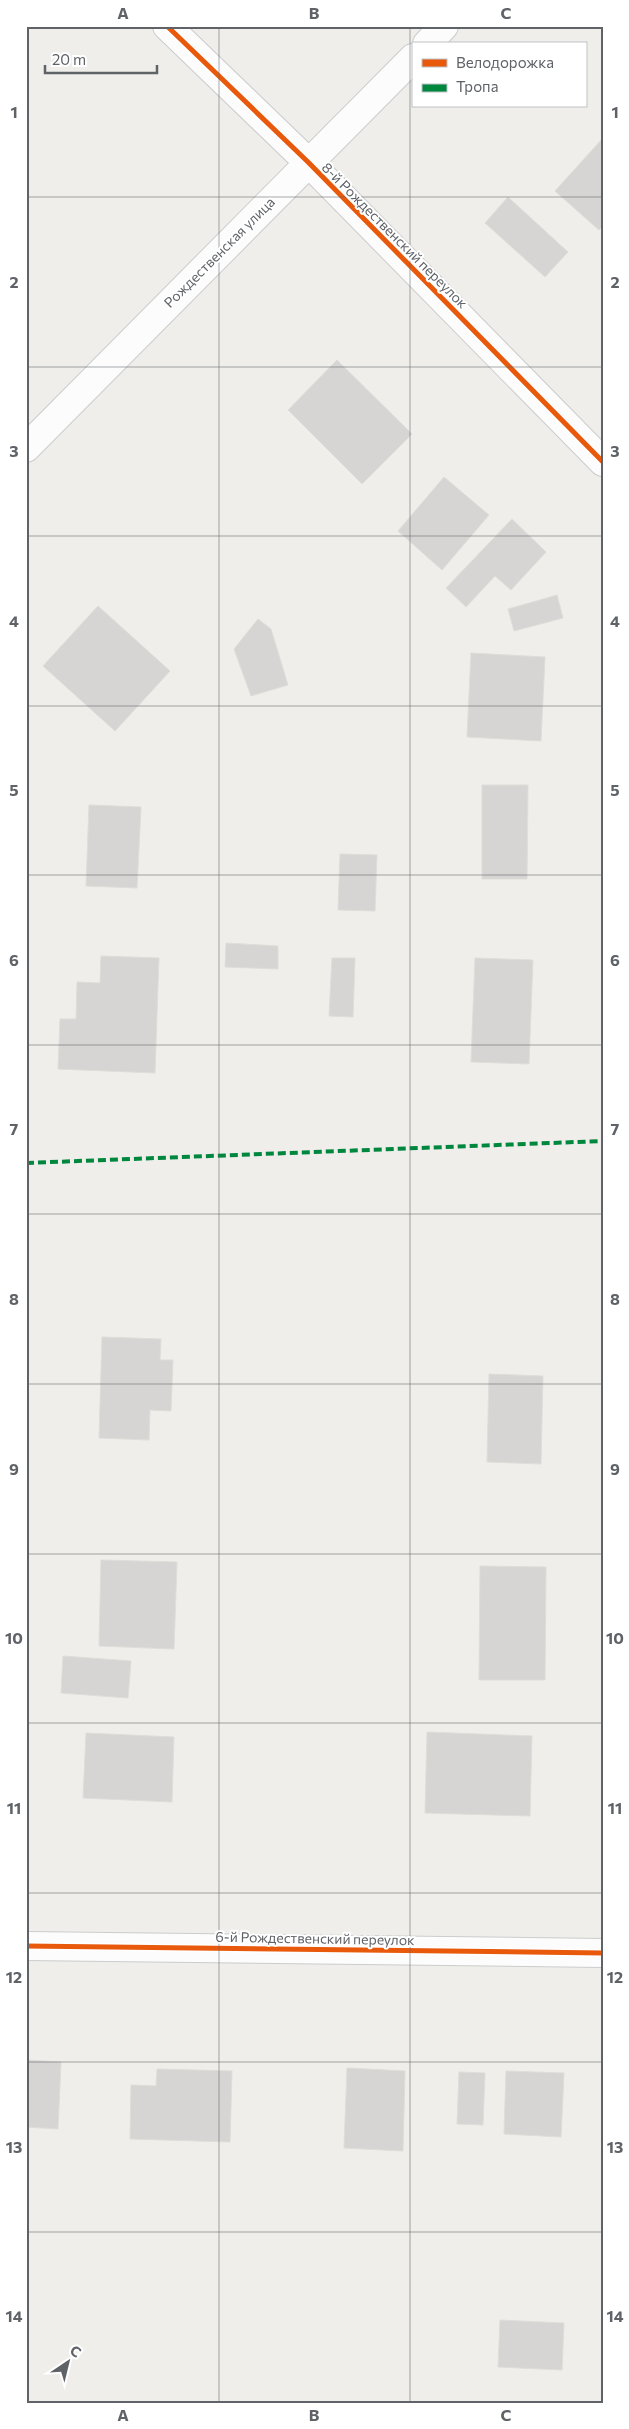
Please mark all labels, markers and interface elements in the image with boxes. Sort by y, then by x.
text: A [117,3,129,22]
text: B [309,3,320,22]
text: C [501,3,512,22]
scale bar [45,42,158,74]
legend [412,42,586,108]
text: 20 m [52,50,86,68]
text: Велодорожка [456,53,554,71]
text: Тропа [456,77,498,95]
text: 1 [10,102,18,121]
text: 1 [611,102,619,121]
street label: 8-й Рождественский переулок [319,159,472,312]
street label: Рождественская улица [160,193,278,311]
text: 2 [9,272,19,291]
text: 2 [610,272,620,291]
text: 3 [9,441,19,460]
text: 3 [610,441,620,460]
text: 4 [9,611,19,630]
text: 4 [610,611,620,630]
text: 5 [9,780,19,799]
text: 5 [610,780,620,799]
text: 6 [9,950,19,969]
text: 6 [610,950,620,969]
text: 7 [10,1119,19,1138]
text: 7 [611,1119,620,1138]
text: 8 [9,1289,19,1308]
text: 8 [610,1289,620,1308]
text: 9 [9,1459,19,1478]
text: 9 [610,1459,620,1478]
text: 10 [5,1628,23,1647]
text: 10 [606,1628,624,1647]
text: 11 [7,1798,21,1817]
text: 11 [608,1798,622,1817]
street label: 6-й Рождественский переулок [215,1928,415,1948]
text: 12 [6,1967,22,1986]
text: 12 [607,1967,623,1986]
text: 13 [6,2137,22,2156]
text: 13 [607,2137,623,2156]
text: 14 [5,2306,23,2325]
text: 14 [606,2306,624,2325]
north arrow [42,2336,92,2386]
text: С [67,2341,85,2361]
text: A [117,2405,129,2424]
text: B [309,2405,320,2424]
text: C [501,2405,512,2424]

